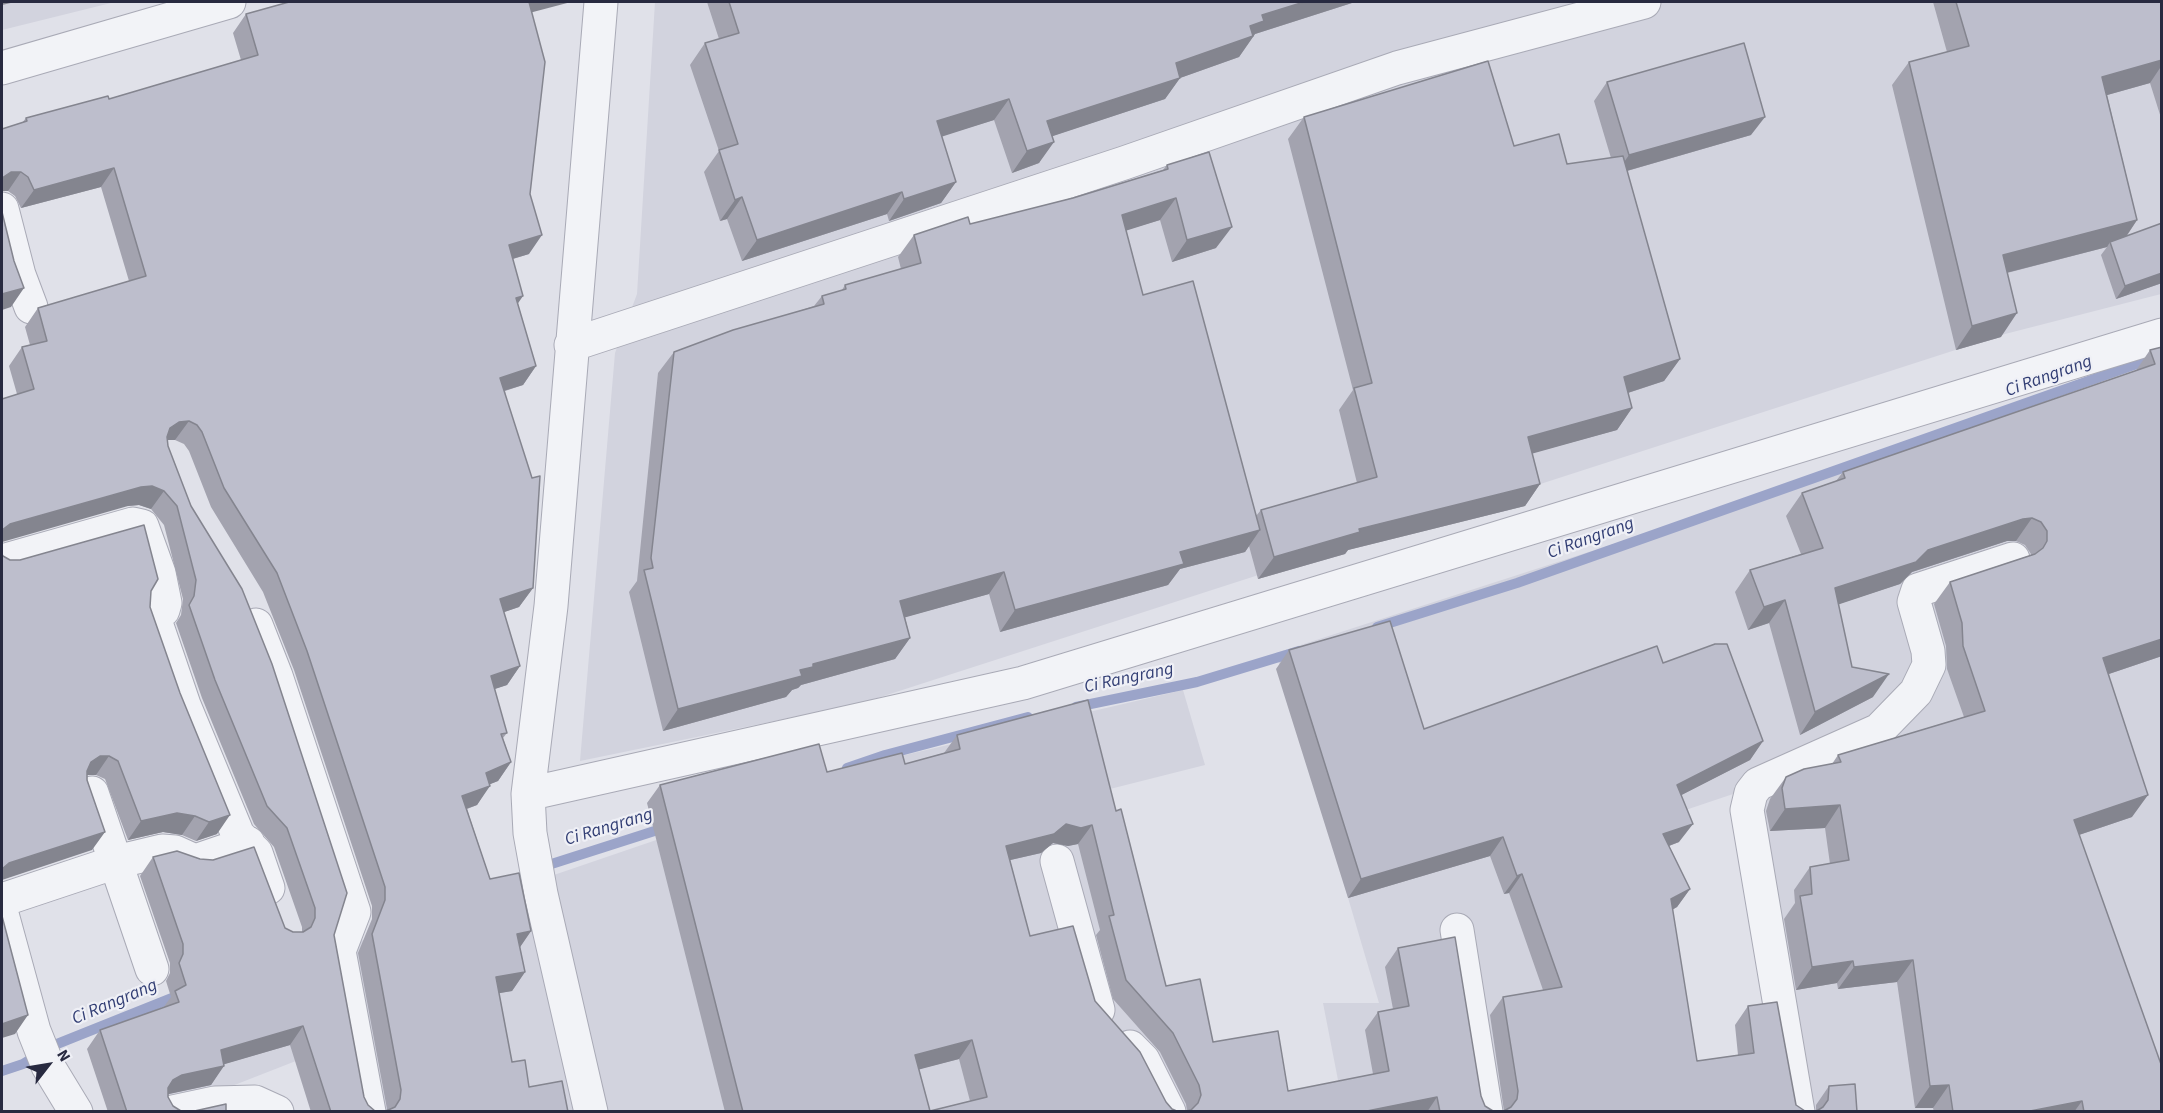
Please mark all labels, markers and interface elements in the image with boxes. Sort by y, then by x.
water label: Ci Rangrang [2003,351,2095,403]
water label: Ci Rangrang [1545,513,1637,565]
water label: Ci Rangrang [1082,659,1176,699]
water label: Ci Rangrang [562,804,656,852]
water label: Ci Rangrang [69,975,161,1031]
north arrow [18,1035,78,1095]
text: N [51,1045,76,1066]

